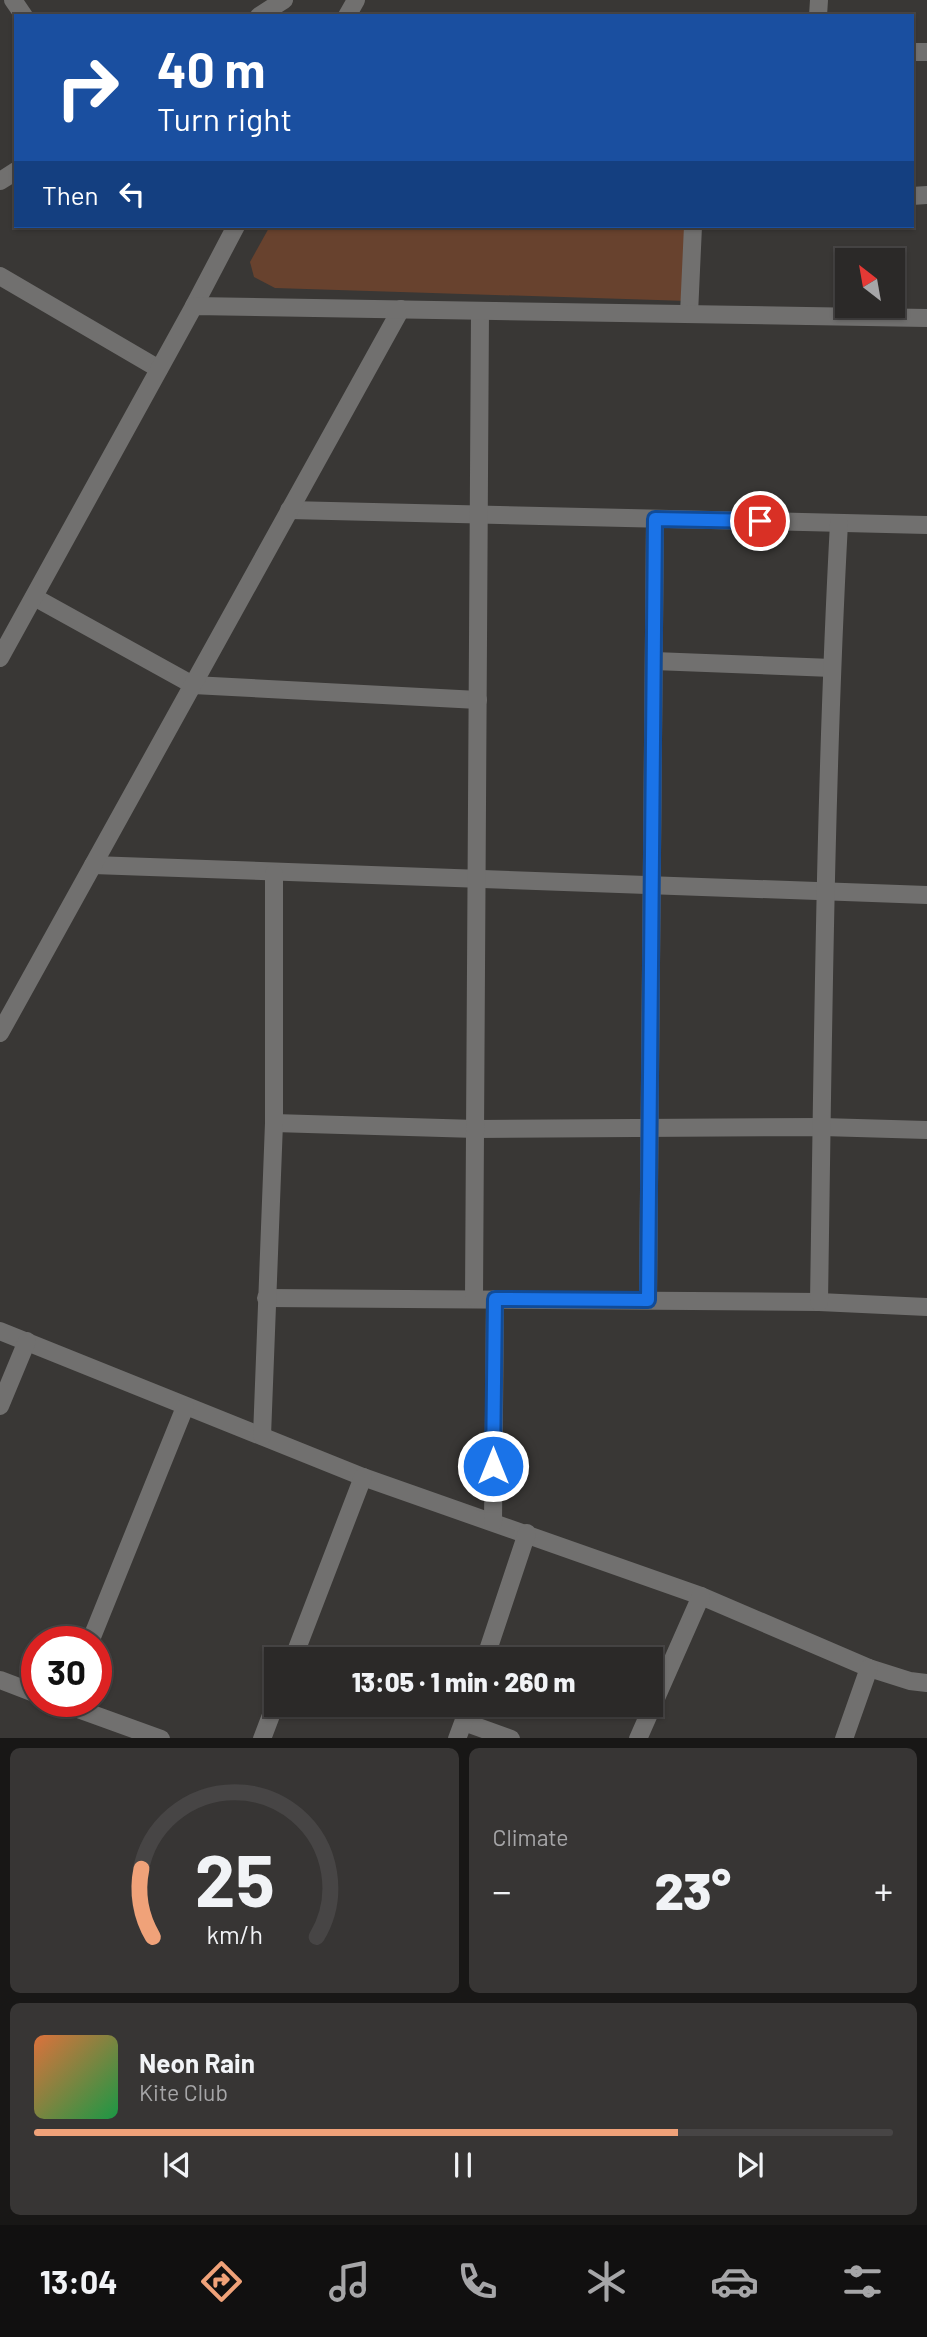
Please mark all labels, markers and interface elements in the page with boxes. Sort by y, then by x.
text: 40 m [157,39,265,98]
icon: right [42,42,133,133]
text: Turn right [157,99,292,137]
icon: left [113,175,151,213]
text: Then [42,179,99,210]
north arrow [835,248,905,318]
map controls [835,248,905,318]
pin [730,491,790,551]
icon: arrive [741,502,779,540]
position arrow [456,1429,530,1503]
speed limit sign: 30 [21,1626,112,1717]
text: 13:05 · 1 min · 260 m [352,1666,575,1697]
text: Climate [493,1823,569,1851]
text: 25 [194,1834,274,1922]
text: 23° [654,1858,731,1920]
text: − [493,1867,512,1913]
text: + [874,1867,893,1913]
text: km/h [206,1918,263,1948]
text: Neon Rain [139,2047,255,2078]
text: Kite Club [139,2078,228,2106]
icon: previous [158,2146,196,2184]
icon: pause [444,2146,482,2184]
icon: next [731,2146,769,2184]
icon: directions [197,2257,246,2306]
icon: music [325,2257,374,2306]
icon: phone [453,2257,502,2306]
icon: climate [582,2257,631,2306]
icon: car [710,2257,759,2306]
icon: filters [838,2257,887,2306]
text: 13:04 [40,2262,118,2300]

